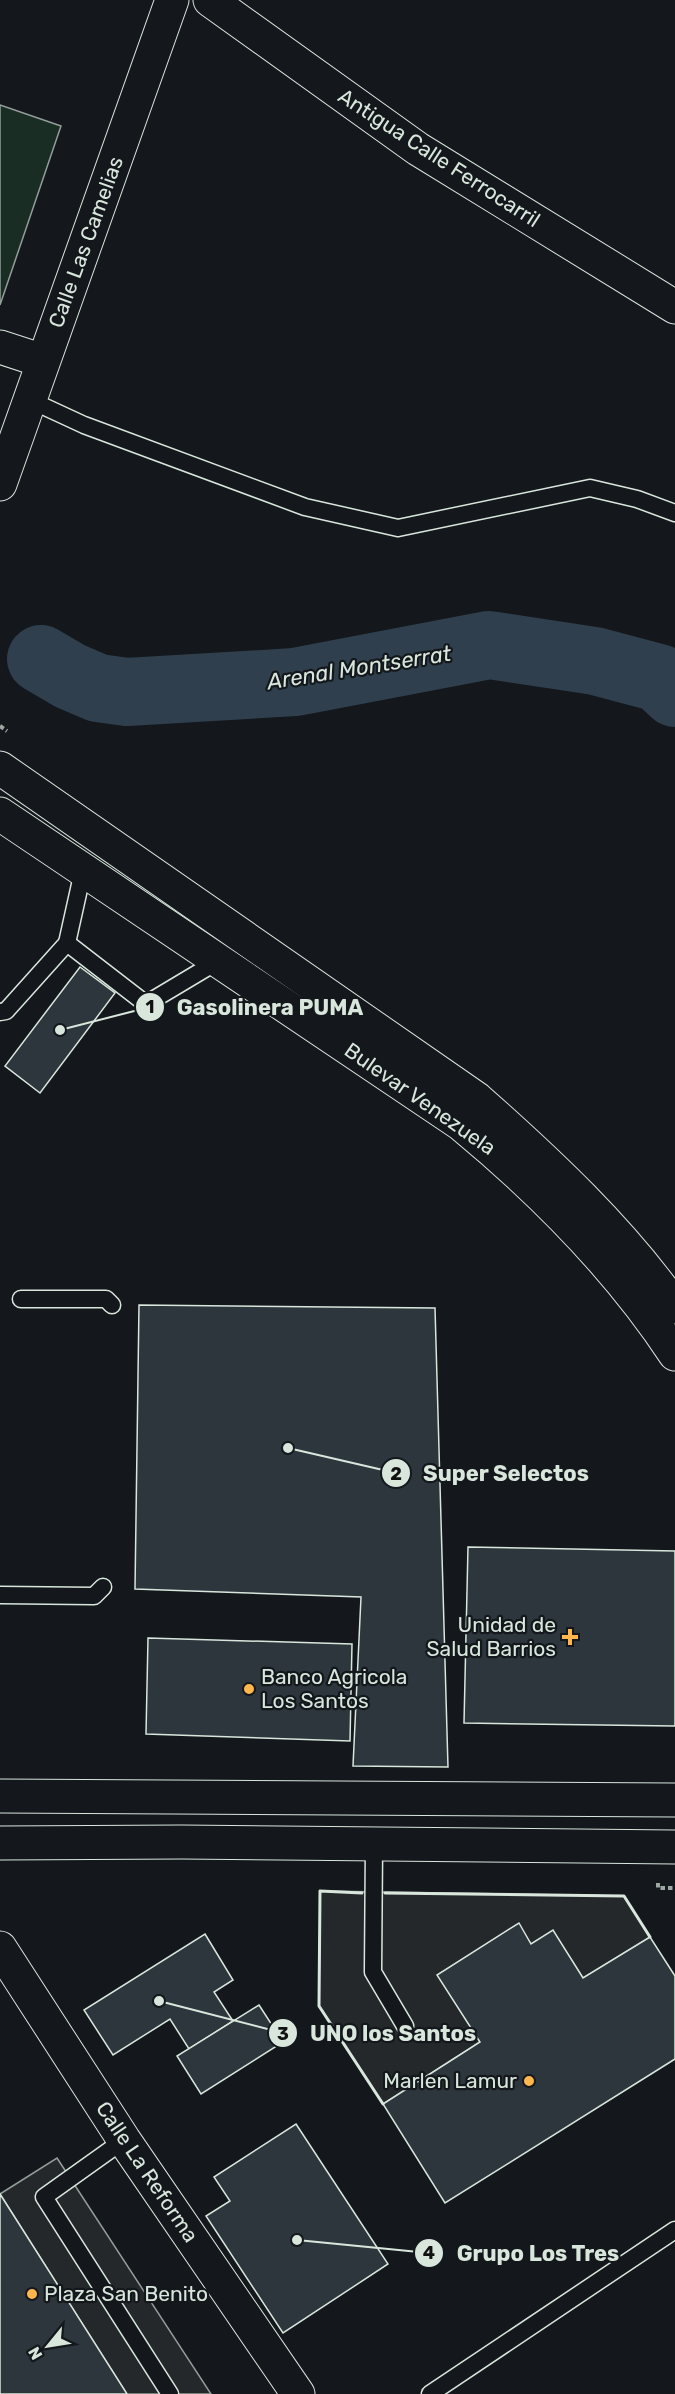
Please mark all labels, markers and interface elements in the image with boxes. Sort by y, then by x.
street label: Antigua Calle Ferrocarril [334,83,545,232]
street label: Calle Las Camelias [43,153,128,331]
water label: Arenal Montserrat [264,640,453,696]
callout: Gasolinera PUMA [135,987,375,1027]
text: Gasolinera PUMA [177,994,363,1021]
text: 1 [146,996,154,1018]
street label: Bulevar Venezuela [340,1037,501,1160]
callout: Super Selectos [381,1453,601,1493]
text: Super Selectos [423,1460,589,1487]
text: 2 [390,1463,402,1485]
place label: Unidad de Salud Barrios [427,1612,556,1661]
marker: Unidad de Salud Barrios [561,1628,579,1646]
place label: Banco Agricola Los Santos [261,1664,407,1713]
marker: Banco Agricola Los Santos [242,1682,256,1696]
callout: UNO los Santos [268,2013,488,2053]
text: UNO los Santos [310,2020,476,2047]
text: 3 [277,2023,289,2045]
place label: Marlen Lamur [383,2068,517,2093]
marker: Marlen Lamur [522,2074,536,2088]
street label: Calle La Reforma [91,2096,204,2247]
callout: Grupo Los Tres [414,2233,632,2273]
text: Grupo Los Tres [457,2240,619,2267]
text: 4 [423,2242,435,2264]
place label: Plaza San Benito [44,2281,208,2306]
marker: Plaza San Benito [25,2287,39,2301]
north arrow [18,2316,78,2376]
text: N [24,2344,47,2363]

